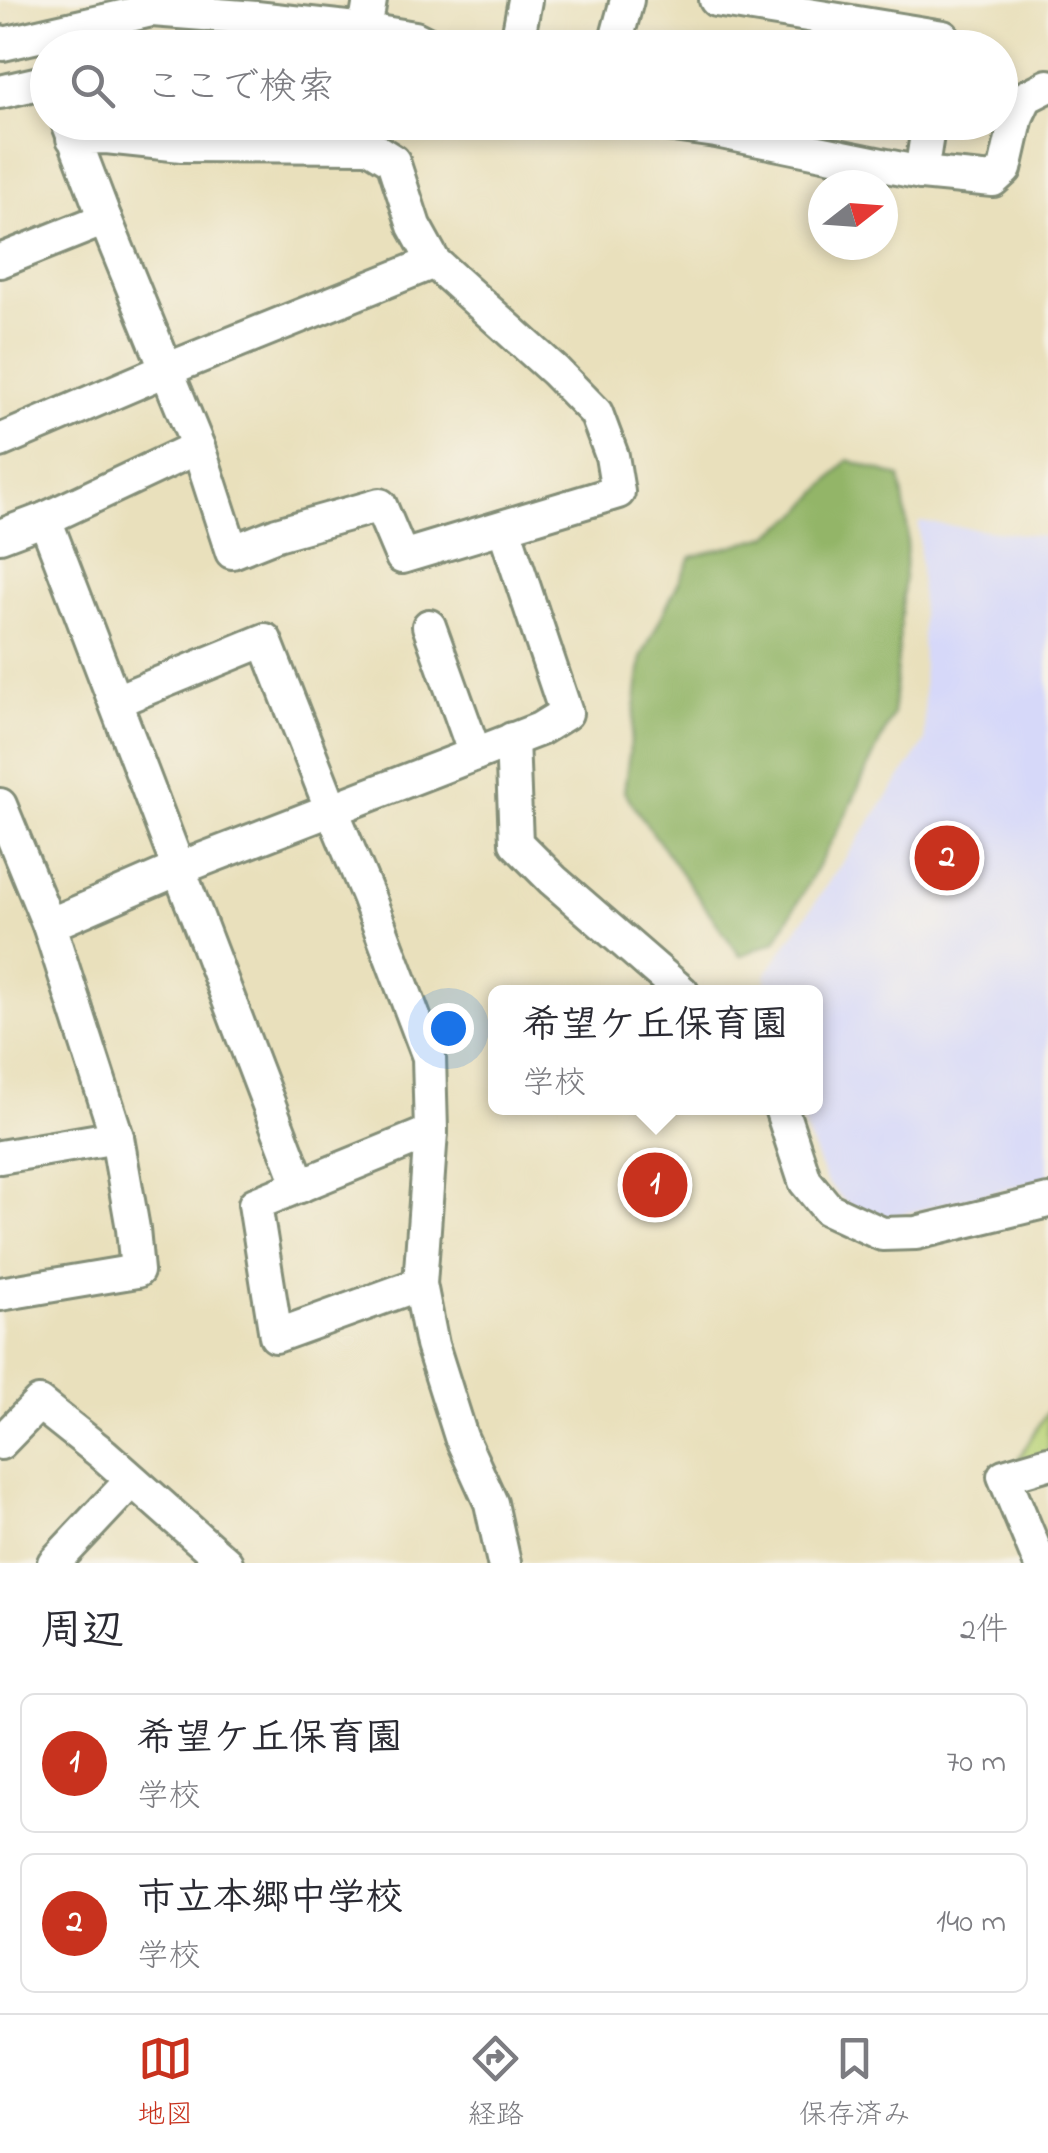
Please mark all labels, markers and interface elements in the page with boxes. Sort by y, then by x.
search box [30,30,1018,140]
icon: search [65,58,120,113]
text: ここで検索 [145,61,335,117]
north arrow [808,170,898,260]
pin: 2 [914,820,980,896]
popup [488,985,823,1115]
text: 希望ケ丘保育園 [522,999,789,1055]
your location [423,1003,474,1054]
text: 学校 [522,1061,587,1108]
pin: 1 [622,1148,688,1222]
text: 周辺 [40,1602,124,1663]
text: 2件 [960,1608,1008,1655]
text: 希望ケ丘保育園 [137,1712,403,1768]
text: 1 [69,1740,80,1787]
text: 70 m [946,1740,1006,1787]
text: 学校 [137,1774,201,1821]
text: 市立本郷中学校 [137,1872,403,1928]
text: 2 [67,1900,82,1947]
text: 140 m [936,1900,1006,1947]
text: 学校 [137,1934,201,1981]
tab: 地図 [137,2031,193,2137]
tab: 経路 [468,2031,524,2137]
tab: 保存済み [799,2031,911,2137]

